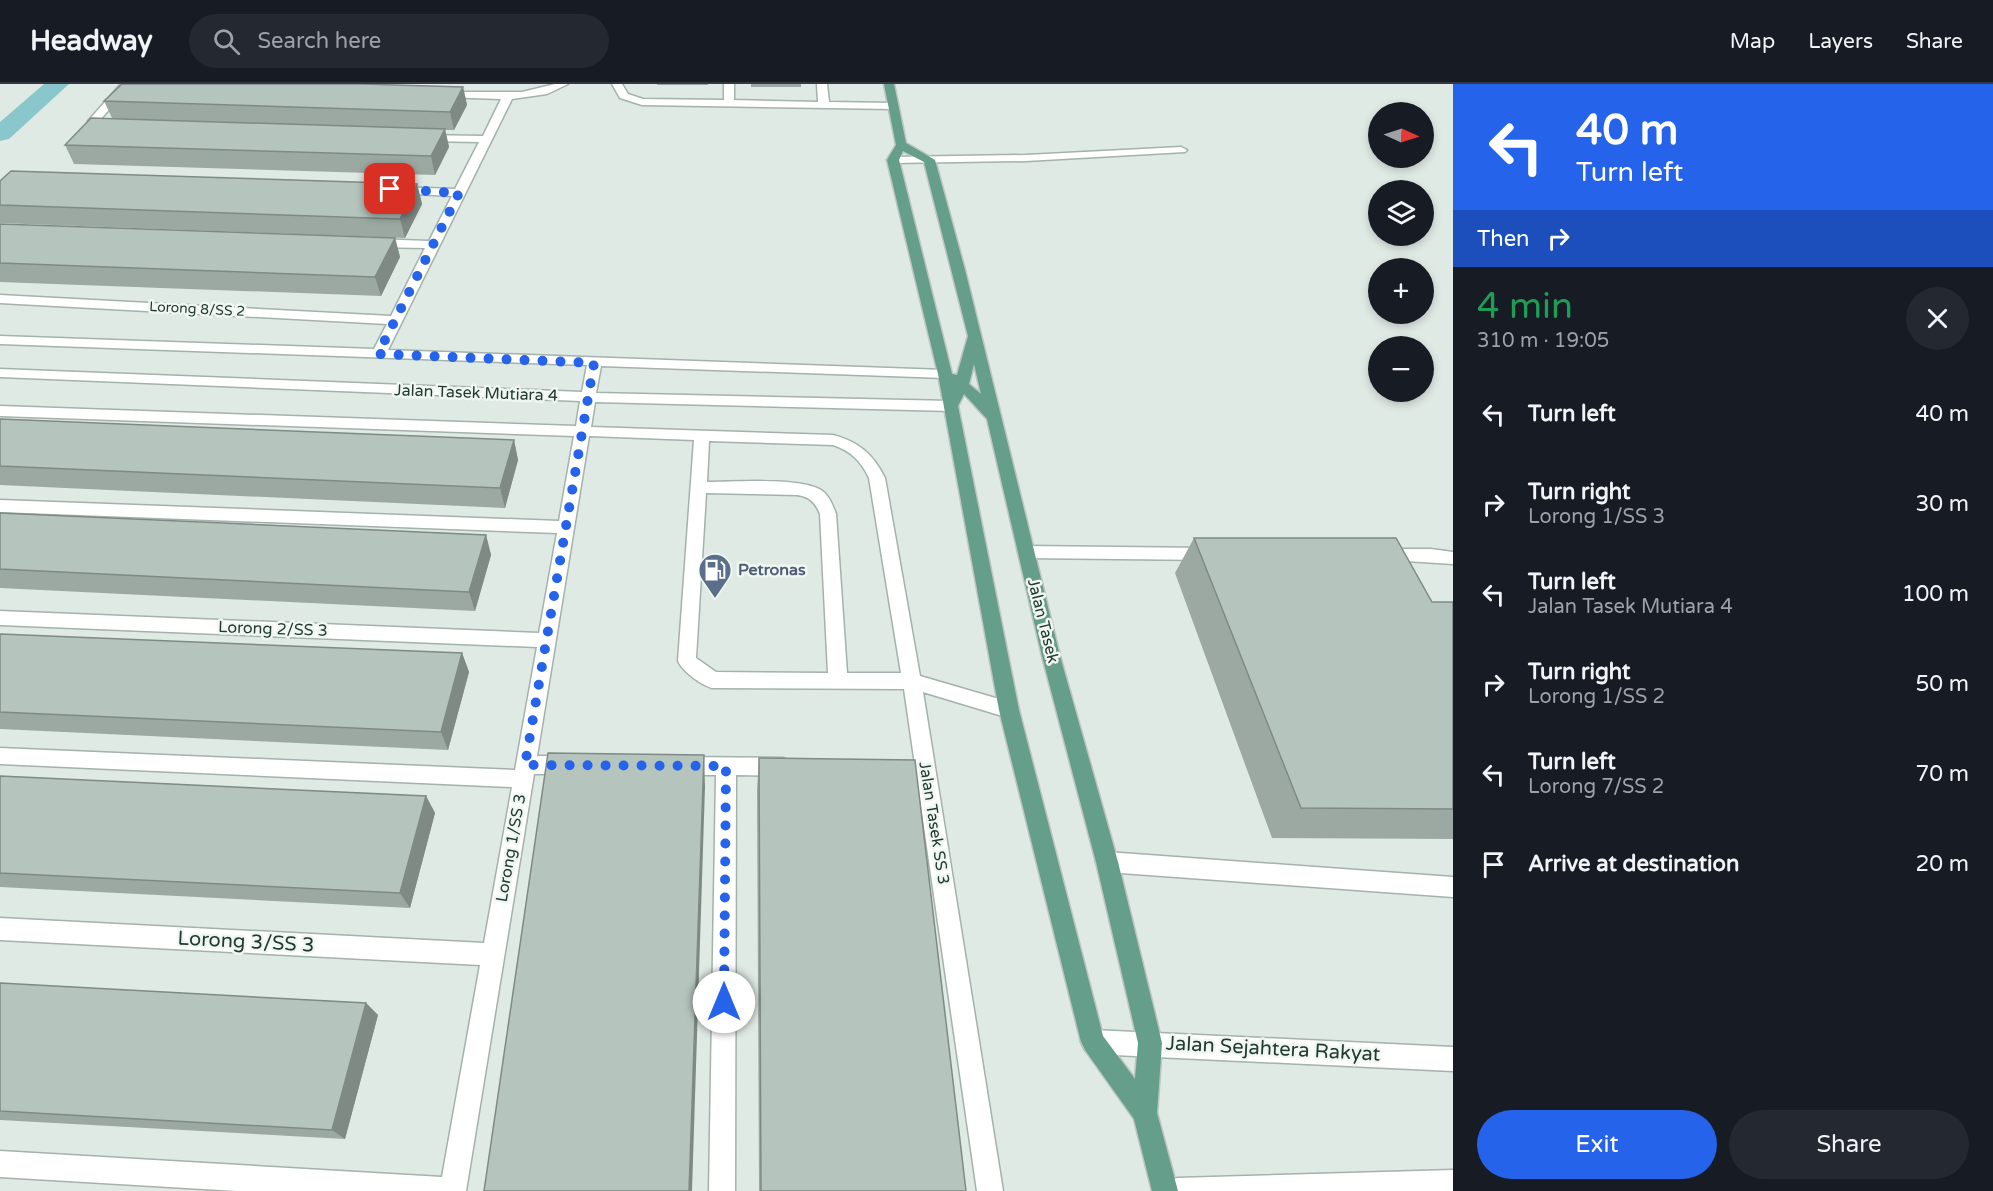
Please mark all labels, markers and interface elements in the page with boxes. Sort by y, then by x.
search box [189,14,609,68]
text: Headway [30,24,153,58]
icon: search [210,25,243,58]
text: Search here [258,28,381,54]
text: Map [1730,29,1775,54]
text: Layers [1808,29,1873,54]
text: Share [1906,29,1963,54]
north arrow [1368,102,1434,168]
map controls [1368,102,1434,402]
text: 40 m [1576,105,1678,156]
icon: left [1477,108,1555,186]
text: Turn left [1576,156,1683,189]
pin [364,163,415,214]
icon: arrive [373,172,406,205]
button: layers [1368,180,1434,246]
icon: right [1542,222,1575,255]
text: Then [1477,226,1530,252]
button: + [1368,258,1434,324]
text: 4 min [1477,285,1573,328]
button: close [1906,287,1969,350]
street label: Lorong 8/SS 2 [149,298,245,320]
text: 310 m · 19:05 [1477,329,1609,353]
button: − [1368,336,1434,402]
street label: Jalan Tasek Mutiara 4 [394,380,558,406]
icon: left [1477,398,1510,431]
text: Turn left [1528,401,1616,427]
text: 40 m [1915,401,1969,427]
text: Turn right [1528,479,1630,505]
icon: right [1477,488,1510,521]
text: 30 m [1915,491,1969,517]
text: Lorong 1/SS 3 [1528,505,1665,529]
fuel station icon: Petronas [697,552,733,599]
place label: Petronas [738,560,806,580]
text: Turn left [1528,569,1616,595]
street label: Jalan Tasek [1023,577,1063,666]
icon: left [1477,578,1510,611]
text: 100 m [1902,581,1969,607]
text: Jalan Tasek Mutiara 4 [1528,595,1733,619]
street label: Lorong 2/SS 3 [218,617,328,641]
text: Turn right [1528,659,1630,685]
icon: right [1477,668,1510,701]
text: 50 m [1915,671,1969,697]
text: Lorong 1/SS 2 [1528,685,1665,709]
text: Turn left [1528,749,1616,775]
icon: left [1477,758,1510,791]
street label: Jalan Tasek SS 3 [914,760,954,886]
text: 70 m [1915,761,1969,787]
text: Lorong 7/SS 2 [1528,775,1664,799]
street label: Lorong 1/SS 3 [492,792,530,904]
icon: arrive [1477,848,1510,881]
text: Arrive at destination [1528,851,1739,877]
text: 20 m [1915,851,1969,877]
street label: Lorong 3/SS 3 [177,926,315,958]
position arrow [692,970,756,1034]
street label: Jalan Sejahtera Rakyat [1165,1031,1381,1067]
button: Exit [1477,1110,1717,1179]
button: Share [1729,1110,1969,1179]

